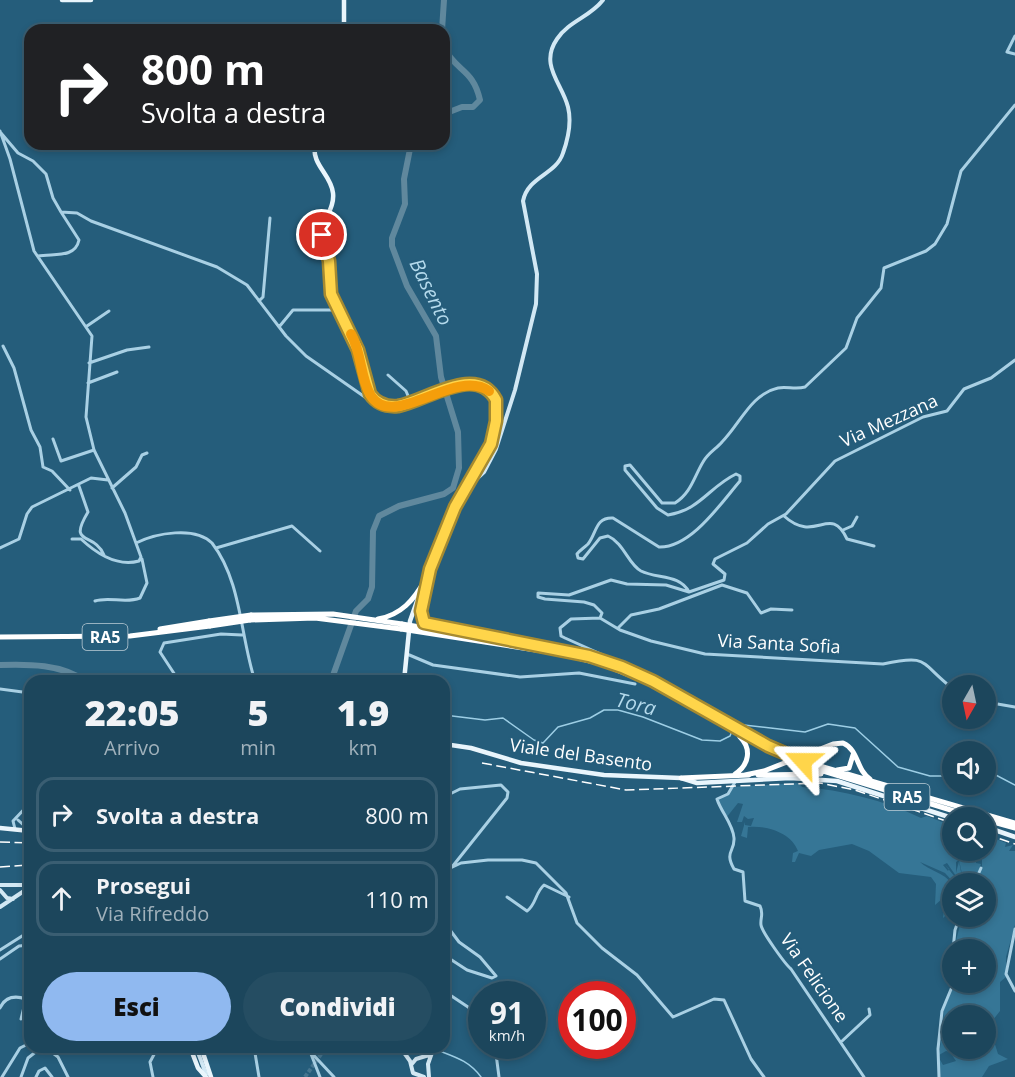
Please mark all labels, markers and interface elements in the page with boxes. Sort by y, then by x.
text: 800 m [141,40,265,97]
icon: right [42,48,120,126]
text: Svolta a destra [141,94,326,131]
pin [296,209,347,260]
icon: arrive [305,218,338,251]
water label: Basento [404,254,459,330]
street label: Via Mezzana [836,388,941,452]
road number: RA5 [82,624,128,650]
street label: Via Santa Sofia [717,628,841,658]
north arrow [942,675,996,729]
map controls [942,675,996,1059]
water label: Tora [613,686,659,722]
text: 22:05 [85,688,179,737]
text: 5 [248,688,269,737]
text: 1.9 [337,688,389,737]
position arrow [771,729,835,793]
street label: Viale del Basento [508,732,654,776]
text: Arrivo [104,734,160,761]
text: min [240,734,276,761]
text: km [348,734,378,761]
button: sound [942,741,996,795]
road number: RA5 [884,784,930,810]
icon: right [45,798,78,831]
text: Svolta a destra [96,800,259,830]
text: 800 m [365,800,429,830]
button: search [942,807,996,861]
text: Prosegui [96,870,191,900]
button: layers [942,873,996,927]
icon: ahead [45,882,78,915]
text: 110 m [365,884,429,914]
text: Via Rifreddo [96,900,209,927]
street label: Via Felicione [775,928,854,1027]
button: + [942,939,996,993]
button: Esci [42,972,231,1041]
button: Condividi [243,972,432,1041]
speed limit sign: 100 [558,981,636,1059]
text: 91 [490,992,524,1033]
button: − [942,1005,996,1059]
text: km/h [489,1025,525,1045]

